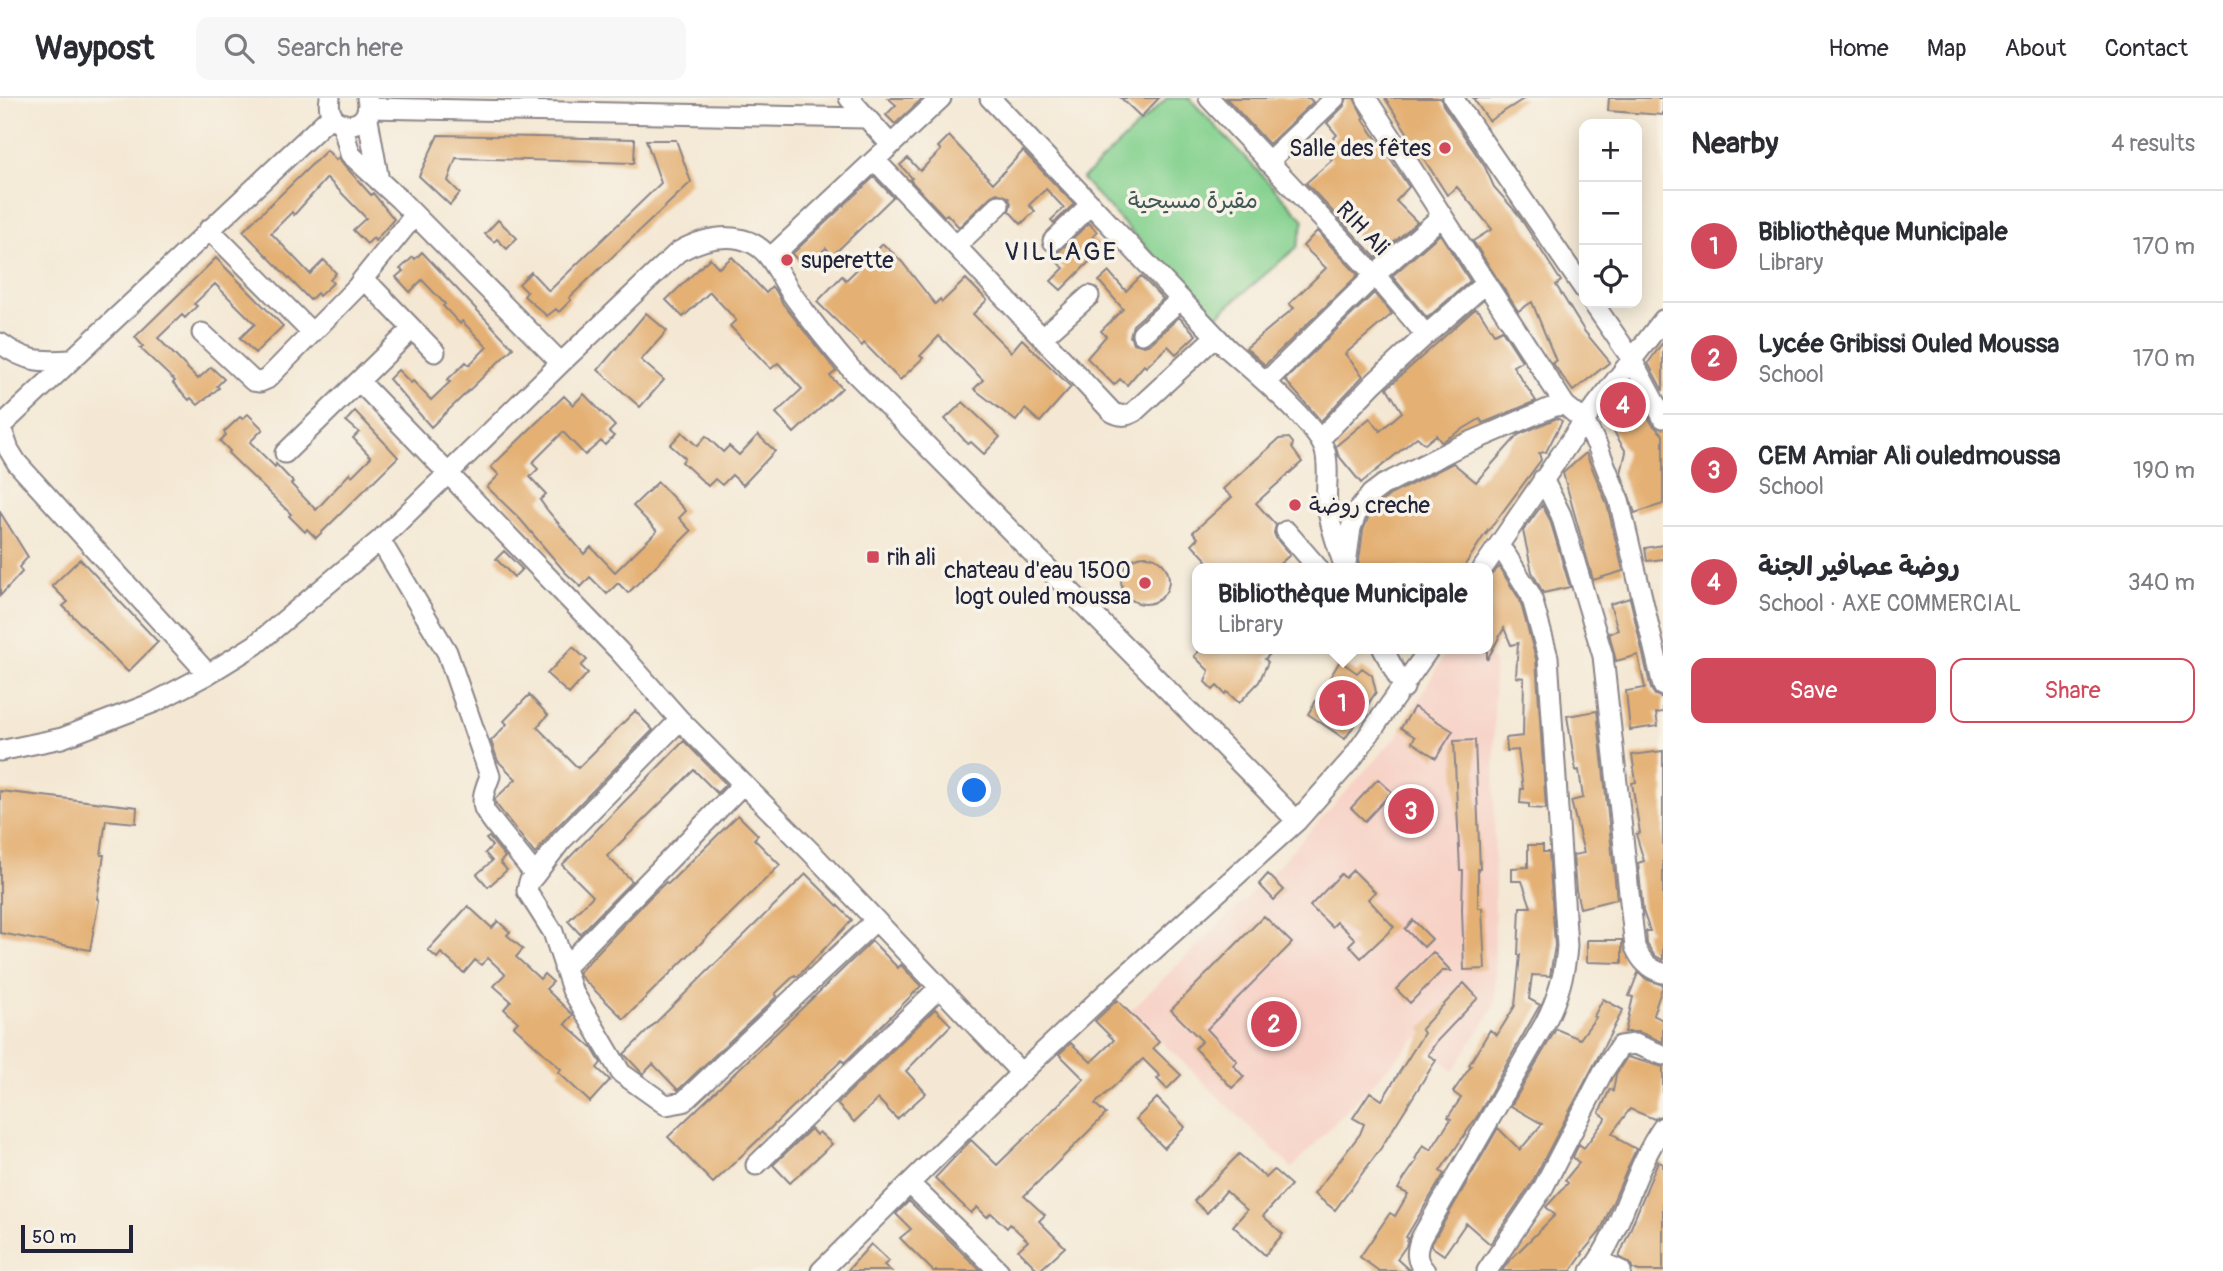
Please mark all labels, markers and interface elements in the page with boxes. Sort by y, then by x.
search box [196,17,686,80]
text: Waypost [35,28,154,69]
icon: search [220,29,258,67]
text: Search here [276,32,403,64]
text: Home [1828,34,1889,63]
text: Map [1927,34,1967,63]
text: About [2005,34,2067,63]
text: Contact [2105,34,2188,63]
map controls [1579,119,1642,308]
button: + [1579,119,1642,182]
text: Nearby [1691,125,1778,162]
text: 4 results [2111,129,2195,158]
place label: Salle des fêtes [1289,134,1431,163]
marker: Salle des fêtes [1437,140,1453,156]
button: − [1579,182,1642,245]
park label: مقبرة مسيحية [1128,186,1258,215]
street label: RIH Ali [1330,195,1395,261]
text: Bibliothèque Municipale [1758,216,2007,248]
text: 1 [1710,232,1719,261]
text: 170 m [2133,232,2195,261]
district label: VILLAGE [1004,236,1118,268]
button: locate [1579,245,1642,308]
place label: superette [801,246,894,275]
text: Library [1758,248,1823,277]
marker: superette [779,252,795,268]
text: Lycée Gribissi Ouled Moussa [1758,328,2059,360]
text: 2 [1708,344,1720,373]
text: 170 m [2133,344,2195,373]
text: School [1758,360,1824,389]
pin: 4 [1600,379,1646,431]
text: CEM Amiar Ali ouledmoussa [1758,440,2061,472]
text: 3 [1708,456,1720,485]
text: 190 m [2133,456,2195,485]
text: School [1758,472,1824,501]
place label: روضة creche [1309,491,1430,520]
marker: روضة creche [1287,497,1303,513]
place label: rih ali [887,543,935,572]
marker: rih ali [865,549,881,565]
text: روضة عصافير الجنة [1758,551,1960,583]
place label: chateau d'eau 1500 logt ouled moussa [944,556,1131,611]
popup [1192,563,1493,654]
text: 4 [1707,568,1721,597]
text: 340 m [2128,568,2195,597]
marker: chateau d'eau 1500 logt ouled moussa [1137,575,1153,591]
text: Bibliothèque Municipale [1218,578,1467,610]
text: School · AXE COMMERCIAL [1758,589,2021,618]
text: Library [1218,610,1283,639]
button: Save [1691,658,1936,723]
button: Share [1950,658,2195,723]
pin: 1 [1319,677,1365,729]
your location [957,773,991,807]
pin: 3 [1388,785,1434,837]
pin: 2 [1251,998,1297,1050]
scale bar [21,1222,133,1254]
text: 50 m [32,1225,76,1249]

